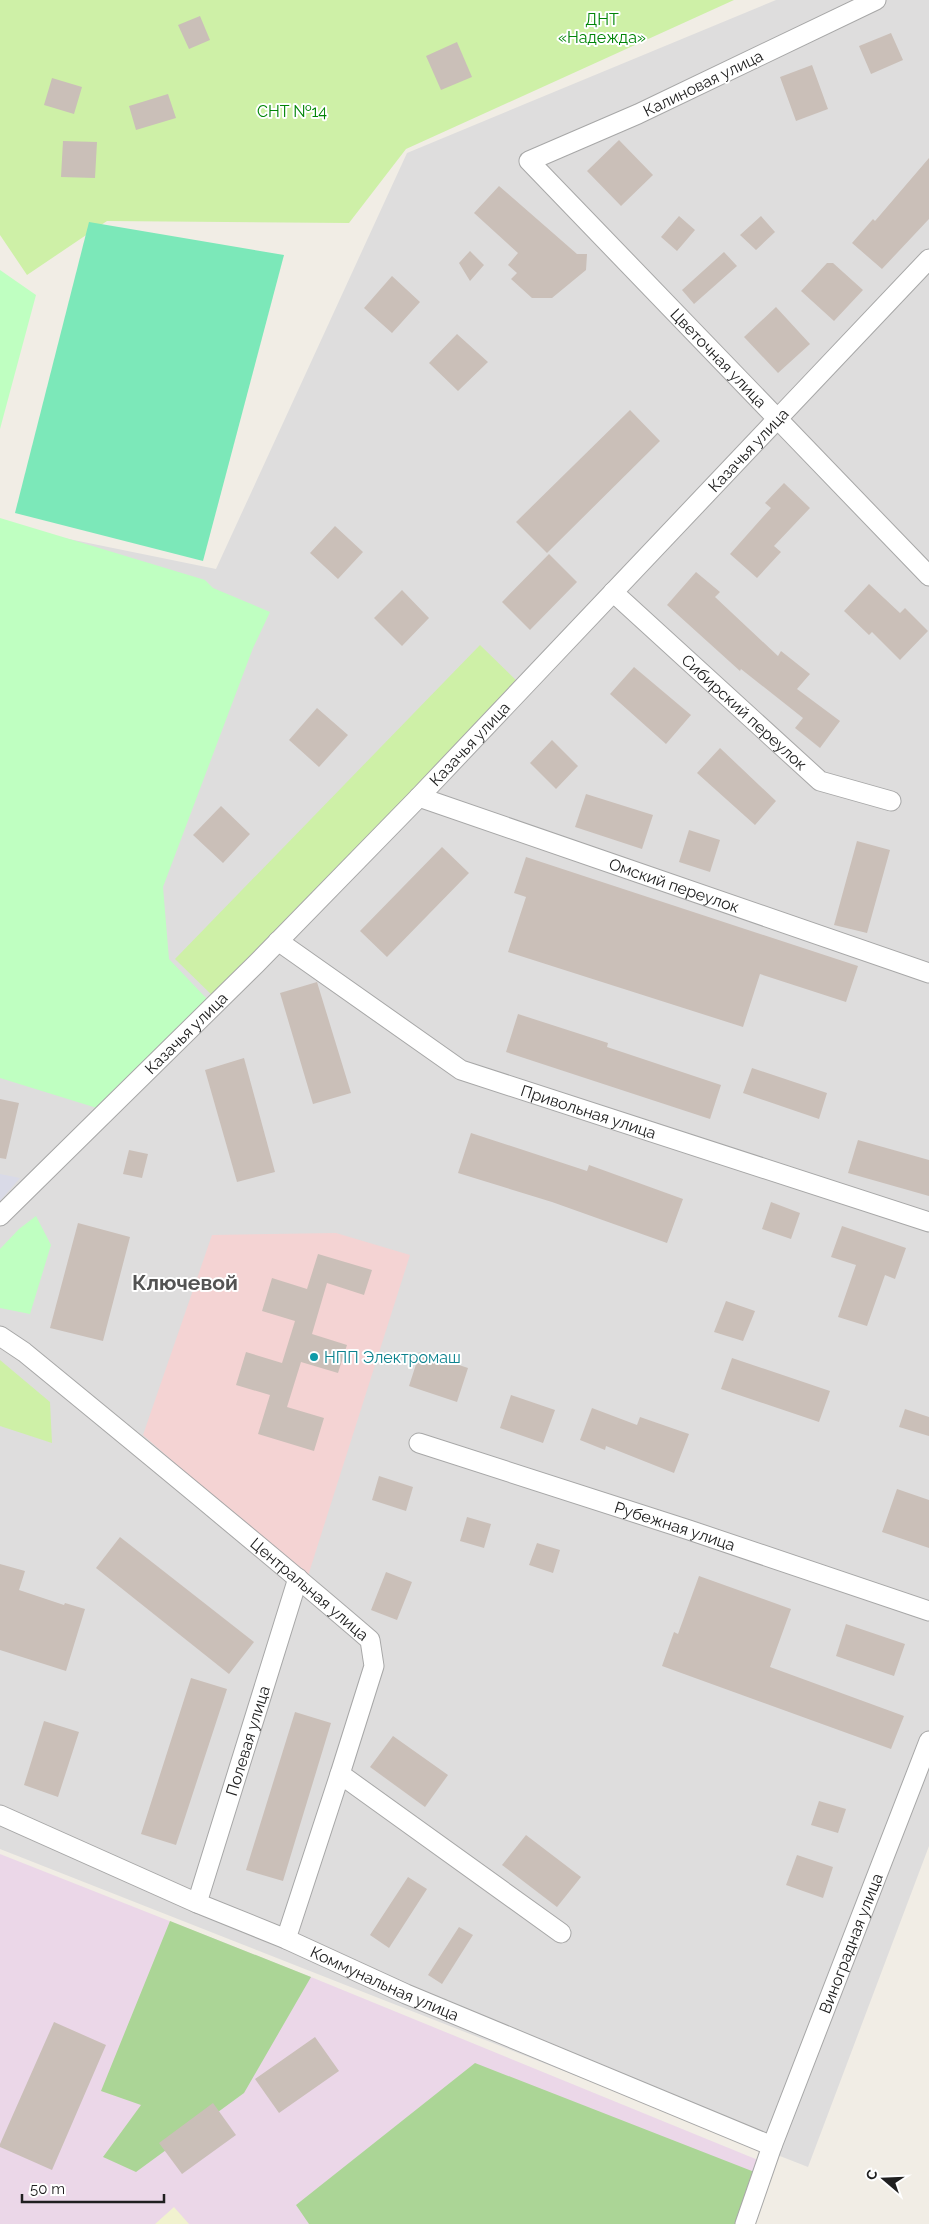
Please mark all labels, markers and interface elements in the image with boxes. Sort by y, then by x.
park label: ДНТ «Надежда» [558,10,646,47]
street label: Калиновая улица [640,46,766,121]
park label: СНТ №14 [257,102,327,121]
street label: Цветочная улица [666,305,770,412]
street label: Казачья улица [704,404,793,496]
street label: Сибирский переулок [677,650,811,774]
street label: Казачья улица [426,698,514,790]
street label: Омский переулок [606,854,742,917]
street label: Казачья улица [141,988,232,1078]
street label: Привольная улица [518,1081,658,1143]
district label: Ключевой [132,1270,238,1295]
place label: НПП Электромаш [324,1348,461,1367]
marker: НПП Электромаш [308,1351,320,1363]
street label: Рубежная улица [612,1498,738,1555]
street label: Центральная улица [246,1534,372,1645]
street label: Полевая улица [222,1684,274,1798]
street label: Виноградная улица [815,1871,887,2016]
street label: Коммунальная улица [307,1942,462,2025]
north arrow [859,2154,909,2204]
text: С [863,2167,881,2182]
scale bar [22,2172,165,2204]
text: 50 m [30,2180,65,2198]

